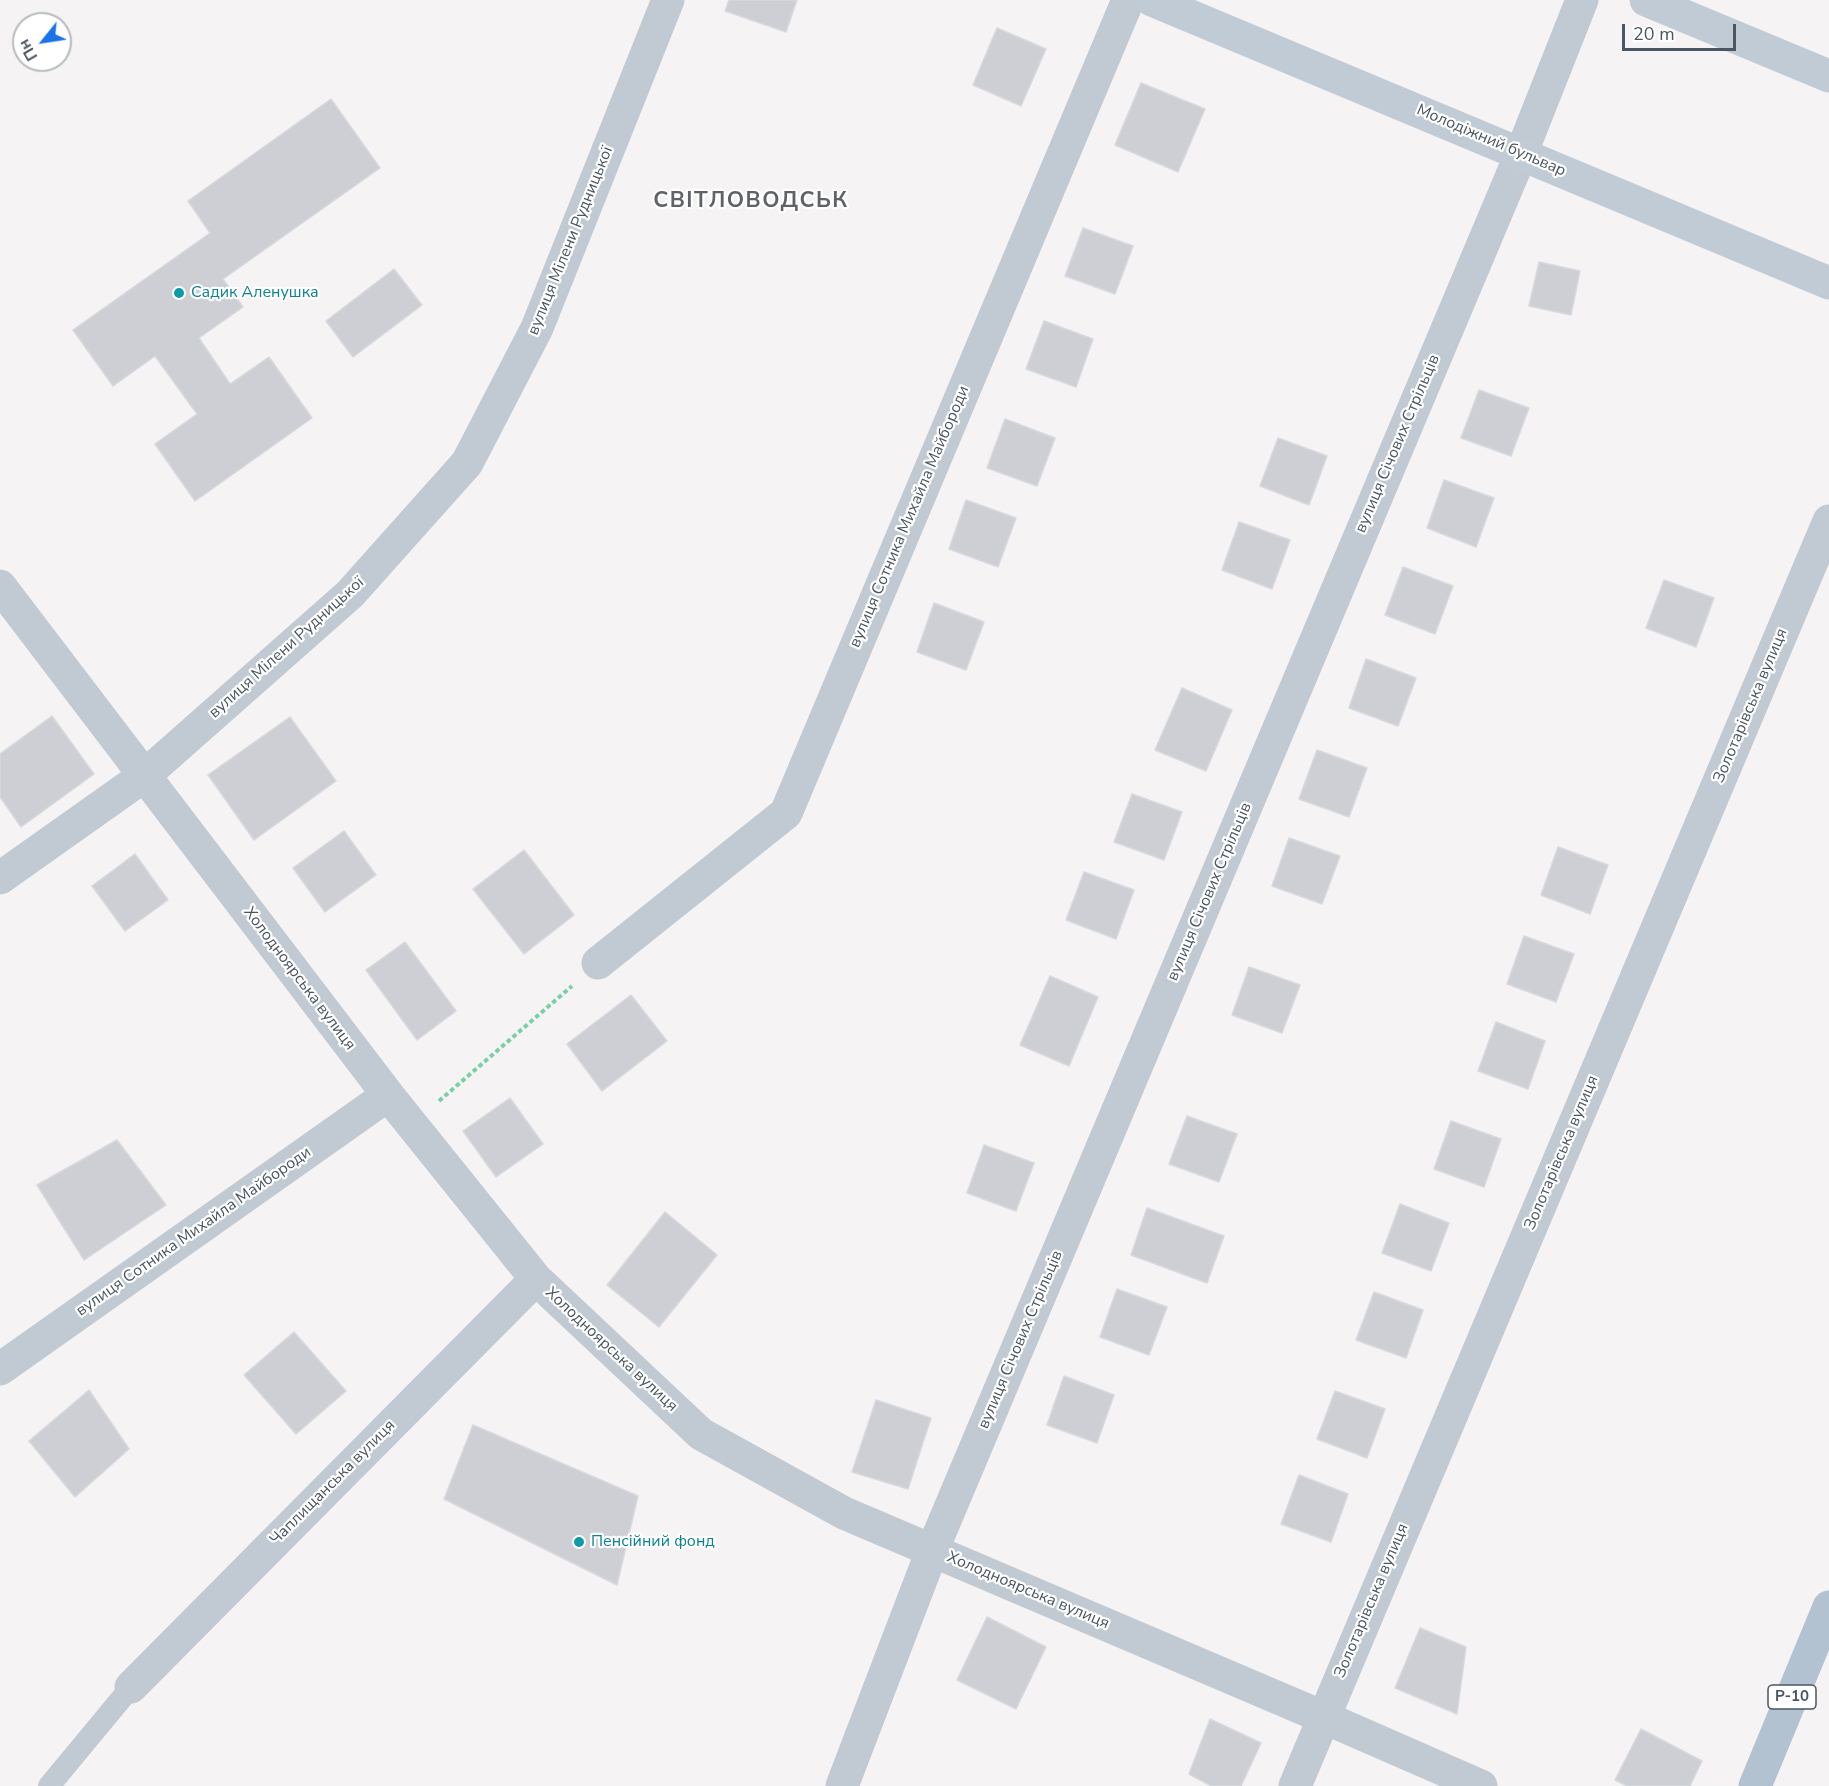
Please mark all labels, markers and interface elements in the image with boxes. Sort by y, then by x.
north arrow [12,12,72,72]
scale bar [1625,12,1739,50]
text: 20 m [1633,22,1675,46]
text: Пн [13,35,43,65]
street label: Молодіжний бульвар [1413,101,1569,181]
street label: вулиця Мілени Рудницької [524,144,618,338]
district label: СВІТЛОВОДСЬК [653,189,849,215]
place label: Садик Аленушка [191,283,319,303]
marker: Садик Аленушка [172,286,186,300]
street label: вулиця Січових Стрільців [1352,352,1444,536]
street label: вулиця Сотника Михайла Майбороди [846,383,974,651]
street label: вулиця Мілени Рудницької [206,573,368,723]
street label: Золотарівська вулиця [1710,626,1792,786]
street label: вулиця Січових Стрільців [1164,800,1256,984]
street label: Холодноярська вулиця [239,904,359,1054]
street label: Золотарівська вулиця [1521,1073,1603,1233]
street label: вулиця Сотника Михайла Майбороди [73,1143,315,1321]
street label: вулиця Січових Стрільців [975,1248,1067,1432]
street label: Холодноярська вулиця [541,1284,681,1416]
street label: Чаплищанська вулиця [266,1416,400,1550]
street label: Золотарівська вулиця [1331,1521,1413,1681]
place label: Пенсійний фонд [591,1532,715,1552]
marker: Пенсійний фонд [572,1535,586,1549]
street label: Холодноярська вулиця [944,1548,1112,1634]
road number: Р-10 [1768,1685,1816,1709]

